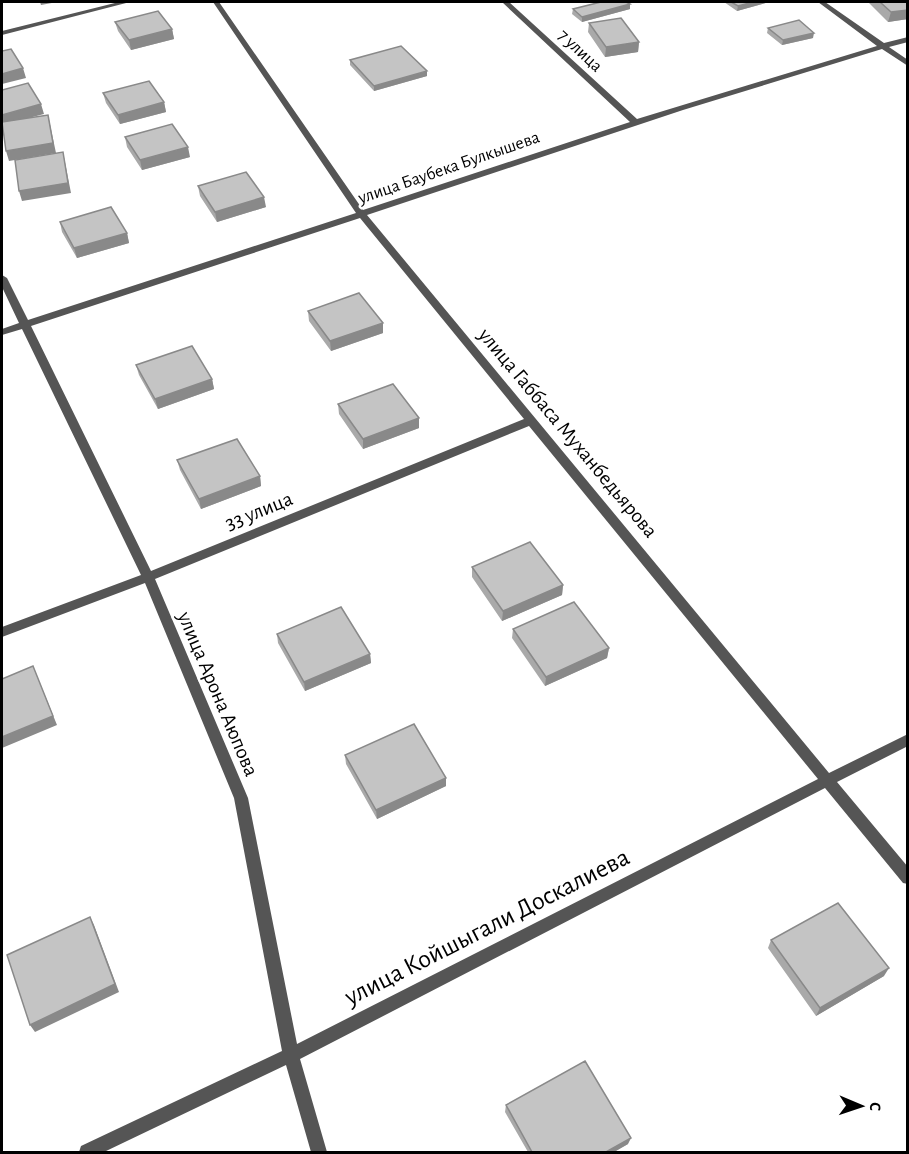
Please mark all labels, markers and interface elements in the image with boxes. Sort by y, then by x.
street label: 7 улица [554,26,606,76]
street label: улица Баубека Булкышева [355,127,542,208]
street label: улица Габбаса Муханбедьярова [474,324,662,542]
street label: 33 улица [222,488,296,534]
street label: улица Арона Аюпова [173,608,262,780]
street label: улица Койшыгали Доскалиева [339,844,634,1011]
north arrow [831,1076,891,1136]
text: С [867,1102,883,1111]

